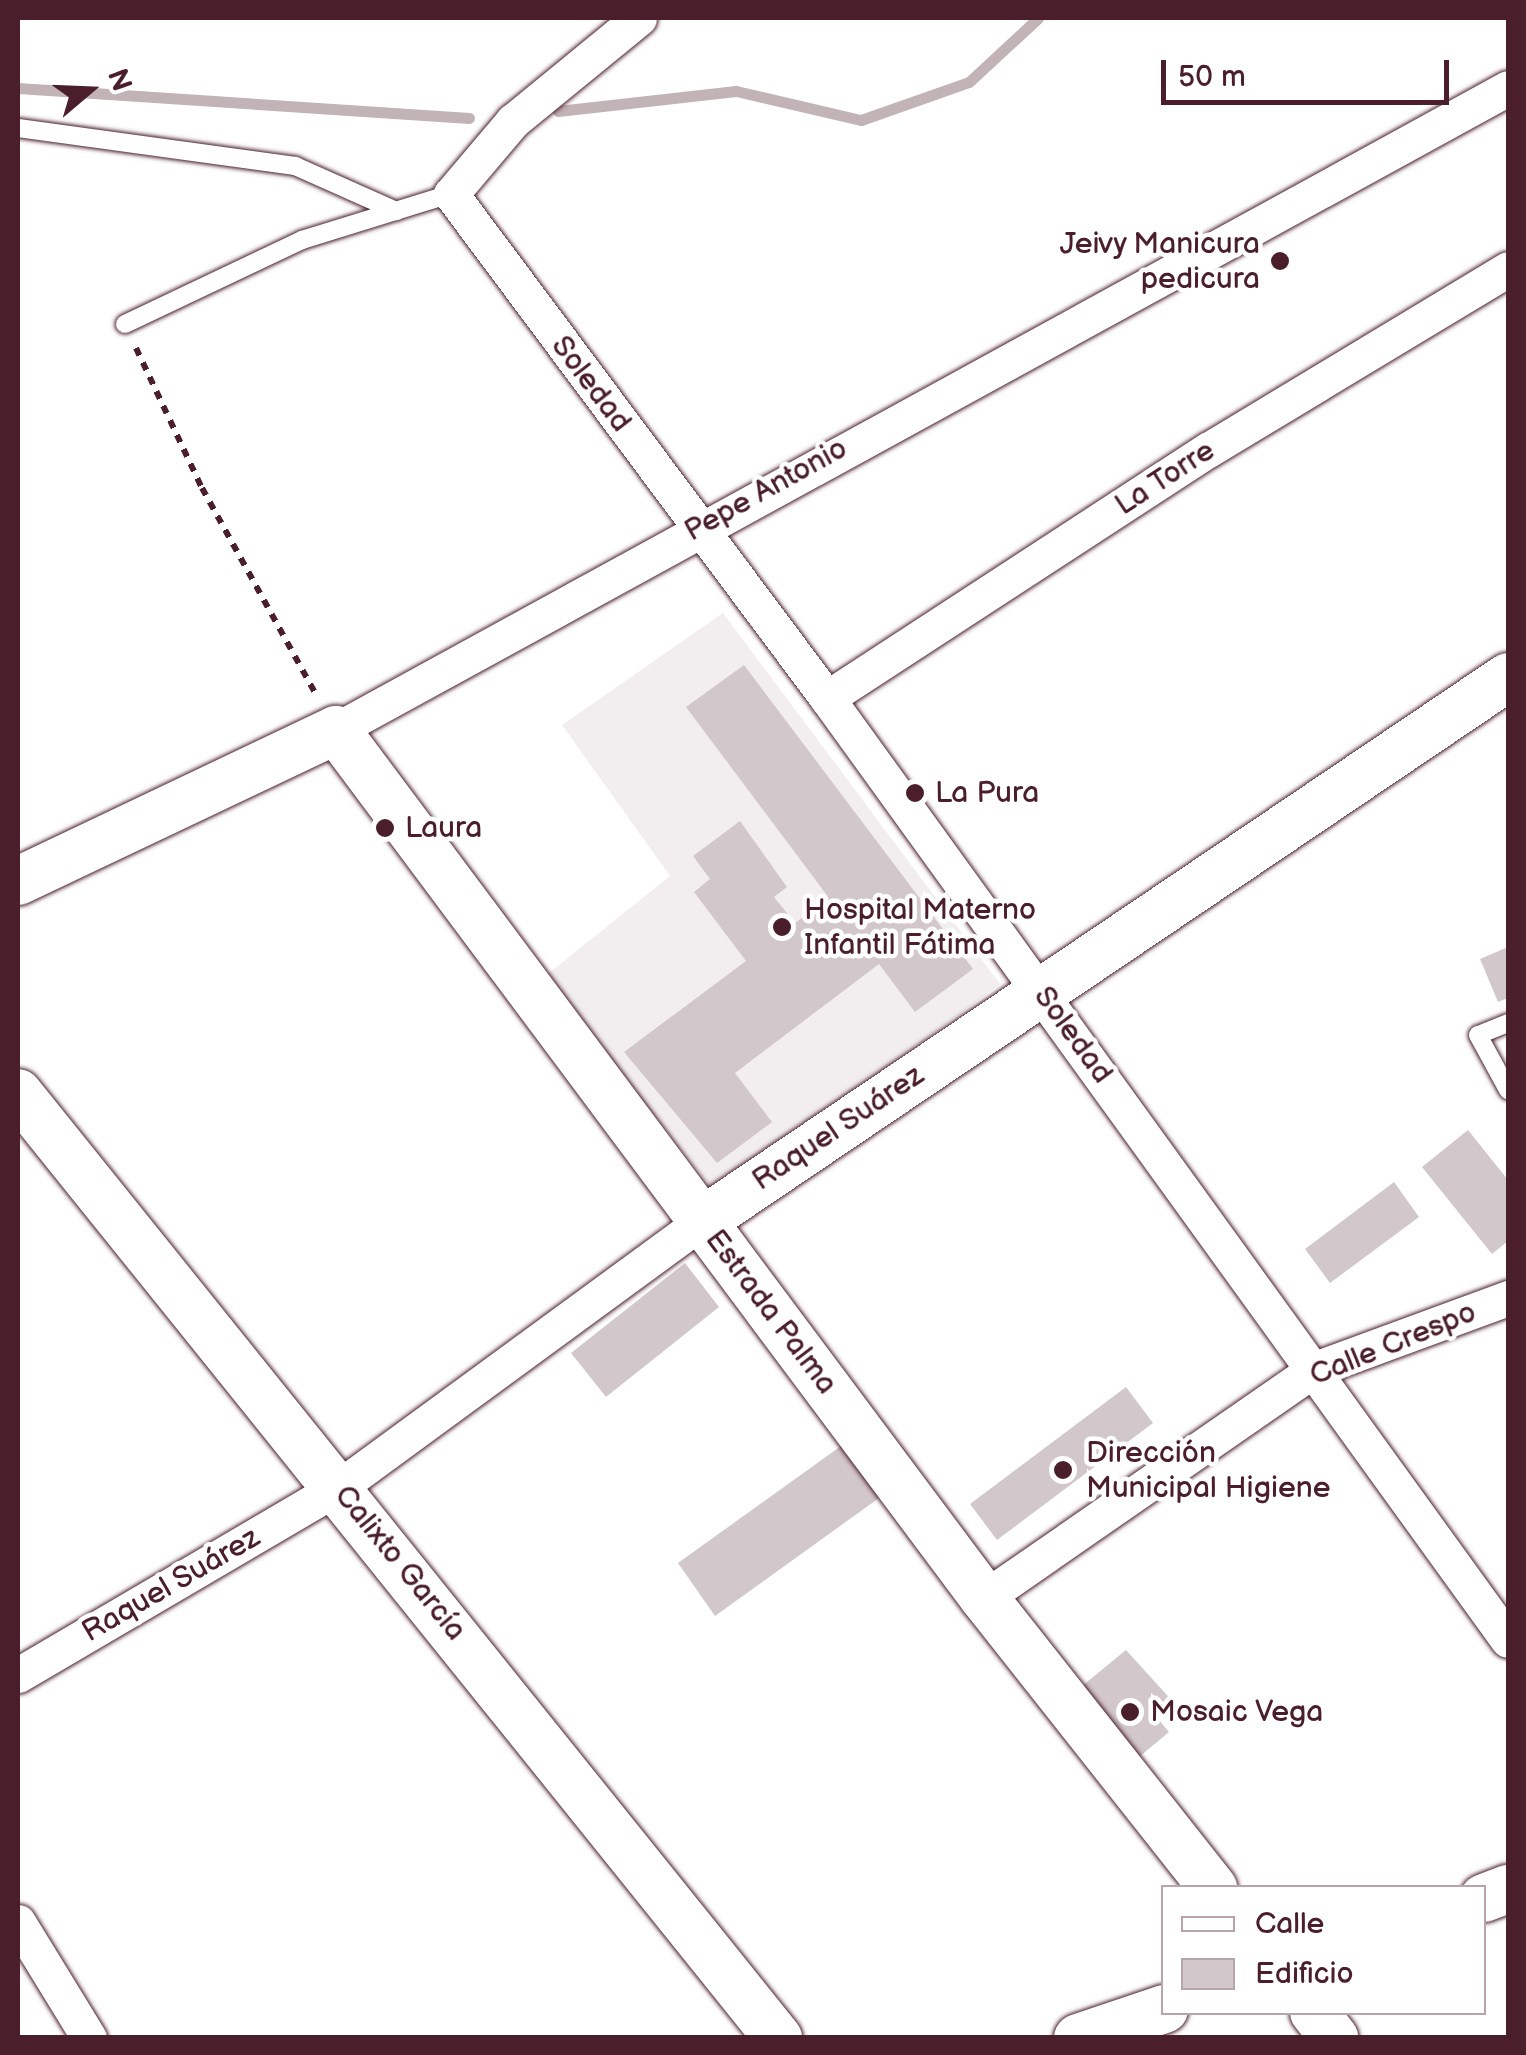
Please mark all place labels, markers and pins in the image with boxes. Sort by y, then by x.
place label: Jeivy Manicura pedicura [1058,226,1260,296]
marker: Jeivy Manicura pedicura [1269,250,1291,272]
place label: La Pura [935,775,1039,811]
marker: La Pura [904,782,926,804]
place label: Laura [405,810,482,846]
marker: Laura [374,817,396,839]
place label: Hospital Materno Infantil Fátima [804,892,1036,962]
marker: Hospital Materno Infantil Fátima [769,914,795,940]
place label: Dirección Municipal Higiene [1086,1435,1330,1506]
marker: Dirección Municipal Higiene [1050,1457,1076,1483]
place label: Mosaic Vega [1150,1694,1324,1730]
marker: Mosaic Vega [1119,1701,1141,1723]

